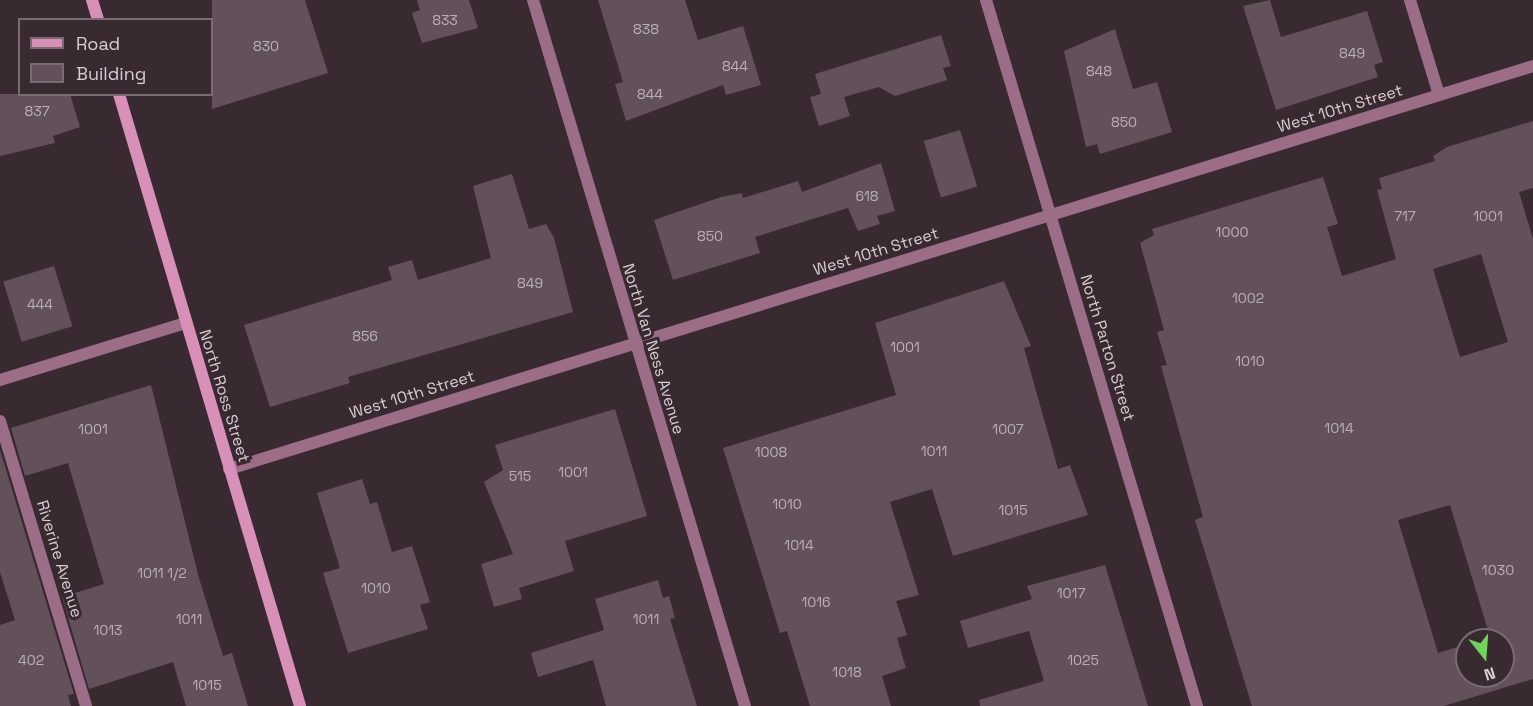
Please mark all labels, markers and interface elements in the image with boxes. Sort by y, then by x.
house number: 833 [432,12,458,28]
legend [18,18,213,96]
house number: 838 [633,21,659,37]
text: Road [76,32,120,55]
house number: 830 [253,38,279,54]
house number: 849 [1339,45,1365,61]
house number: 844 [722,58,748,74]
text: Building [76,62,146,85]
house number: 848 [1086,63,1112,79]
street label: West 10th Street [1275,81,1405,137]
house number: 844 [637,86,663,102]
house number: 837 [24,103,50,119]
house number: 850 [1111,114,1137,130]
house number: 618 [855,188,879,204]
house number: 717 [1394,208,1416,224]
house number: 1001 [1473,208,1503,224]
street label: West 10th Street [811,224,941,280]
house number: 1000 [1216,224,1248,240]
house number: 850 [697,228,723,244]
street label: North Van Ness Avenue [618,261,688,437]
street label: North Parton Street [1076,272,1138,424]
house number: 849 [517,275,543,291]
house number: 1002 [1232,290,1264,306]
house number: 444 [27,296,53,312]
street label: North Ross Street [195,327,253,465]
house number: 856 [352,328,378,344]
house number: 1001 [890,339,920,355]
house number: 1010 [1235,353,1265,369]
street label: West 10th Street [347,367,477,423]
house number: 1014 [1324,420,1354,436]
house number: 1001 [78,421,108,437]
house number: 1007 [992,421,1024,437]
house number: 1011 [921,443,947,459]
house number: 1008 [755,444,787,460]
house number: 1001 [558,464,588,480]
house number: 515 [509,468,531,484]
house number: 1010 [772,496,802,512]
street label: Riverine Avenue [32,498,86,620]
house number: 1015 [998,502,1028,518]
house number: 1014 [784,537,814,553]
house number: 1030 [1482,562,1514,578]
house number: 1011 1/2 [137,565,187,581]
house number: 1010 [361,580,391,596]
house number: 1017 [1057,585,1085,601]
house number: 1016 [801,594,831,610]
house number: 1011 [176,611,202,627]
house number: 1011 [633,611,659,627]
house number: 1013 [93,622,123,638]
north arrow [1455,628,1515,688]
house number: 402 [18,652,44,668]
house number: 1025 [1067,652,1099,668]
text: N [1482,662,1498,685]
house number: 1018 [832,664,862,680]
house number: 1015 [192,677,222,693]

